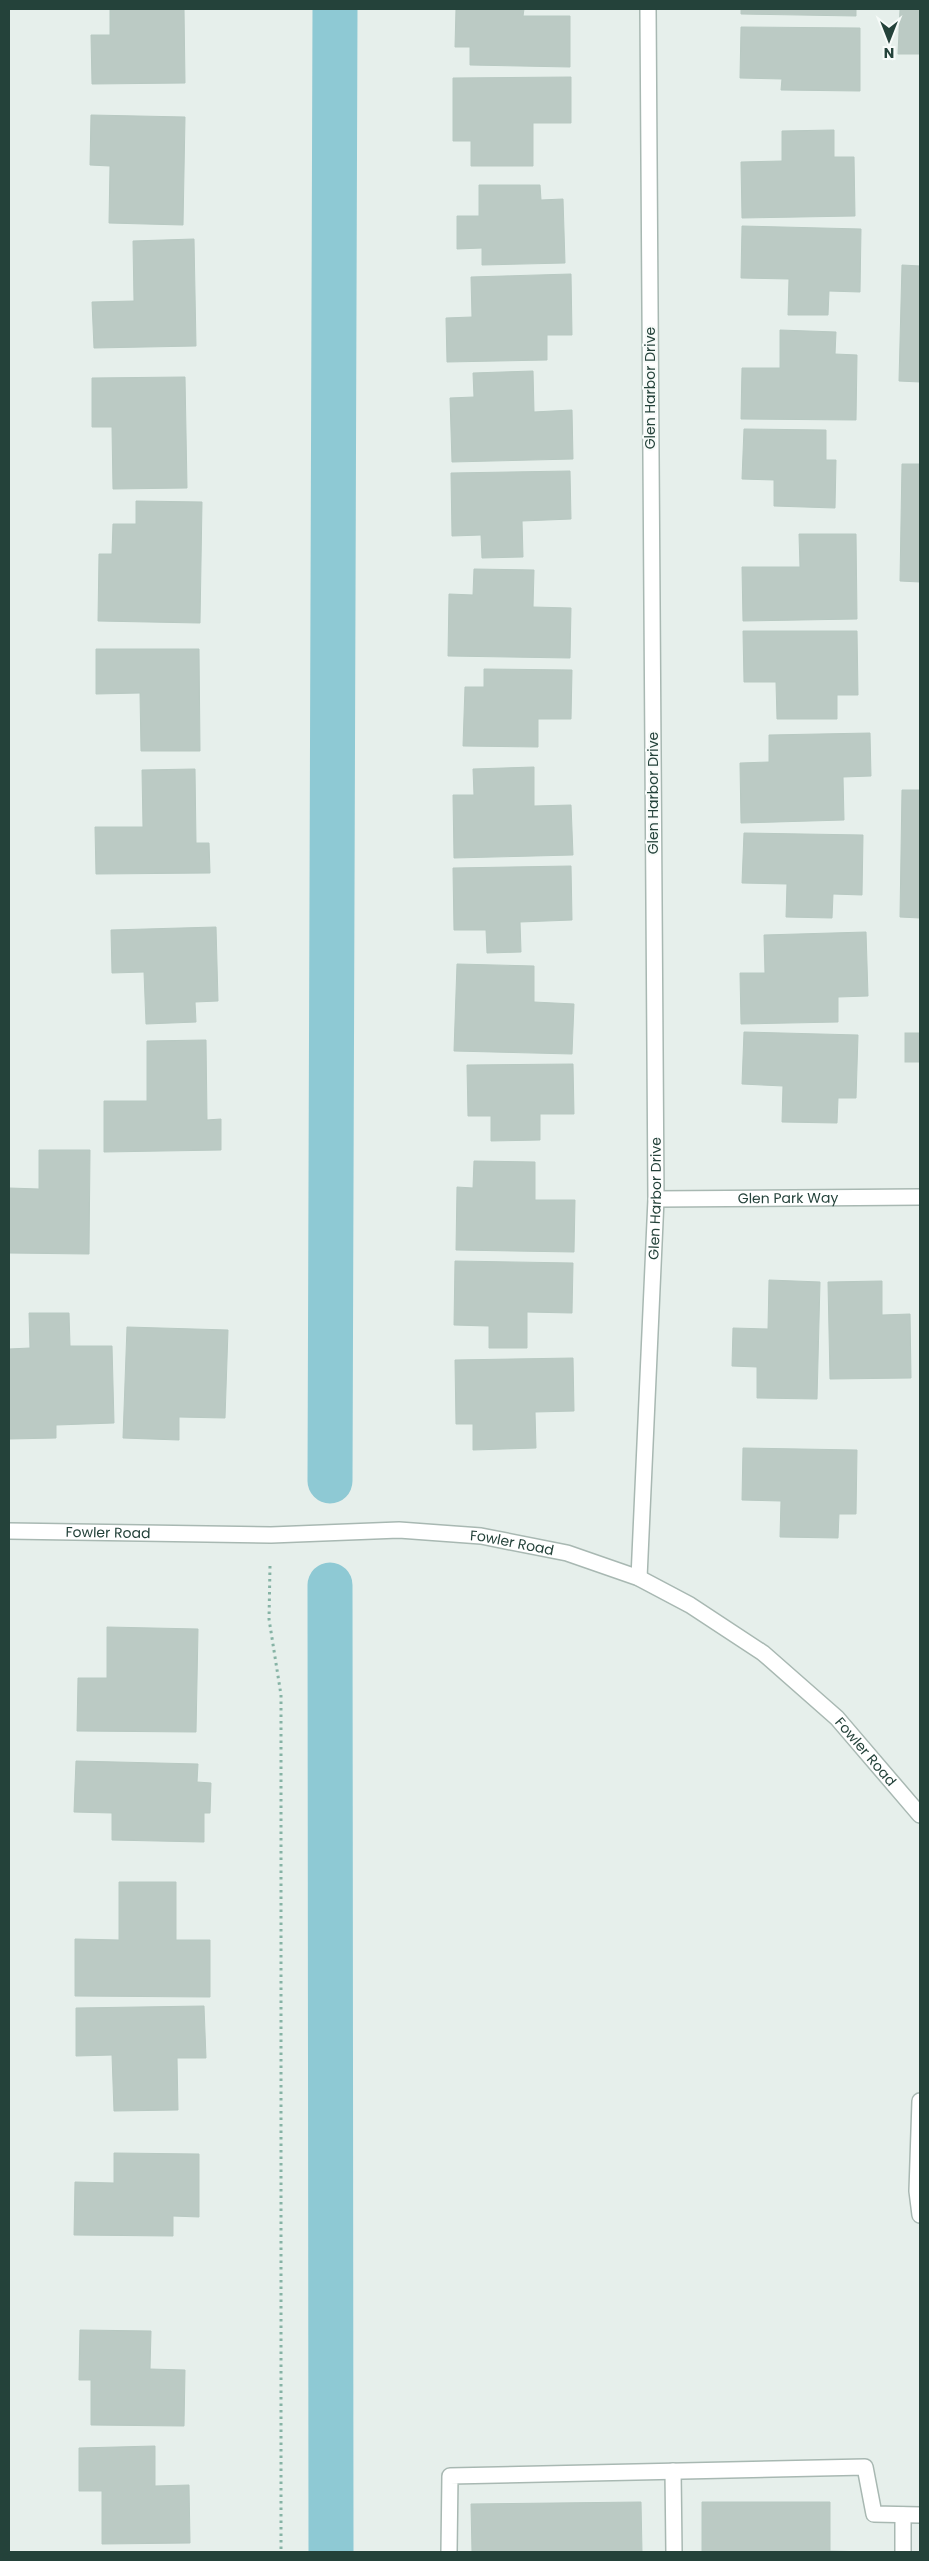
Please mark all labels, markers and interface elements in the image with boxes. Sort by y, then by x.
north arrow [864,15,914,65]
text: N [884,43,894,63]
street label: Glen Harbor Drive [640,326,660,449]
street label: Glen Harbor Drive [643,731,663,854]
street label: Glen Harbor Drive [643,1137,666,1260]
street label: Glen Park Way [738,1188,838,1208]
street label: Fowler Road [65,1522,151,1543]
street label: Fowler Road [469,1525,556,1560]
street label: Fowler Road [830,1713,901,1790]

